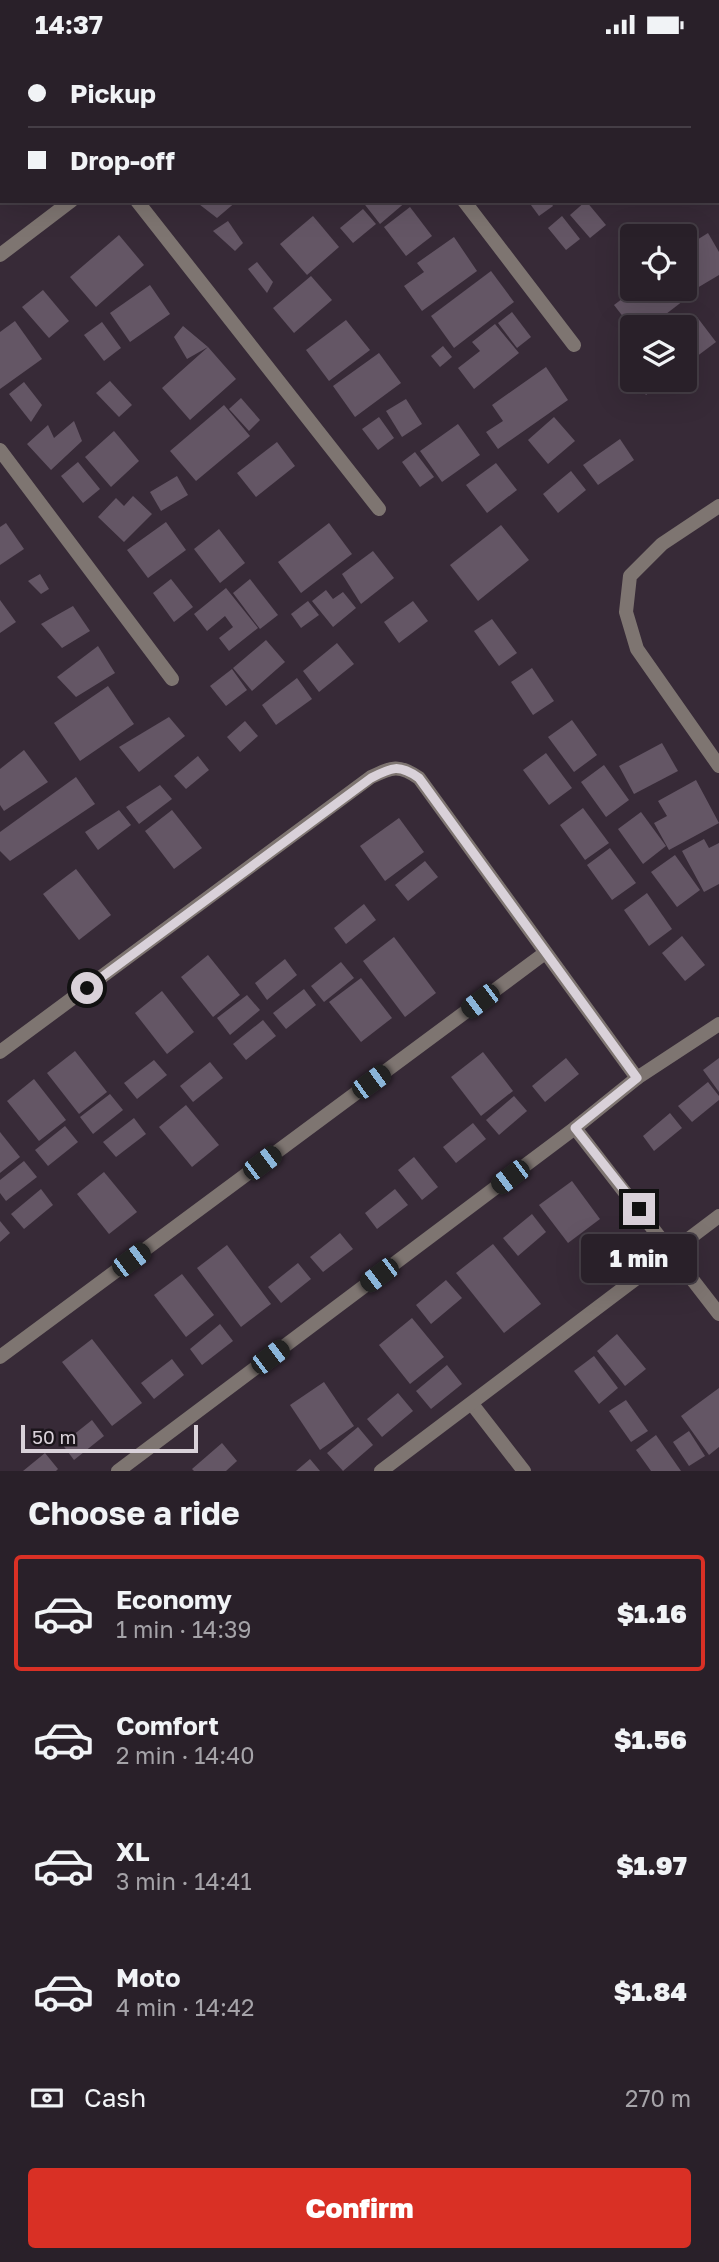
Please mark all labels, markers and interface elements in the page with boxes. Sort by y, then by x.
text: 14:37 [35,9,103,40]
text: Pickup [70,78,156,109]
text: Drop-off [70,145,175,176]
map controls [620,224,697,392]
button: locate [620,224,697,301]
button: layers [620,315,697,392]
route start [71,972,103,1004]
car [457,980,504,1022]
car [348,1061,395,1103]
car [239,1142,286,1184]
car [487,1156,534,1198]
route end [623,1193,655,1225]
callout: 1 min [581,1233,697,1283]
car [108,1239,155,1281]
text: 1 min [610,1244,668,1272]
car [356,1254,403,1296]
car [247,1336,294,1378]
scale bar [21,1422,198,1454]
text: 50 m [32,1425,76,1448]
text: Choose a ride [28,1494,240,1532]
icon: car [32,1582,95,1645]
text: Economy [116,1584,232,1615]
text: $1.16 [617,1598,687,1629]
text: 1 min · 14:39 [116,1615,251,1643]
icon: car [32,1708,95,1771]
text: Comfort [116,1710,219,1741]
text: $1.56 [614,1724,687,1755]
text: 2 min · 14:40 [116,1741,255,1769]
icon: car [32,1834,95,1897]
text: XL [116,1836,150,1867]
text: $1.97 [616,1850,687,1881]
text: 3 min · 14:41 [116,1867,252,1895]
icon: car [32,1960,95,2023]
text: Moto [116,1962,181,1993]
text: $1.84 [614,1976,687,2007]
text: 4 min · 14:42 [116,1993,254,2021]
icon: cash [28,2079,66,2117]
text: Cash [84,2082,146,2113]
text: 270 m [625,2084,691,2112]
button: Confirm [28,2168,691,2248]

